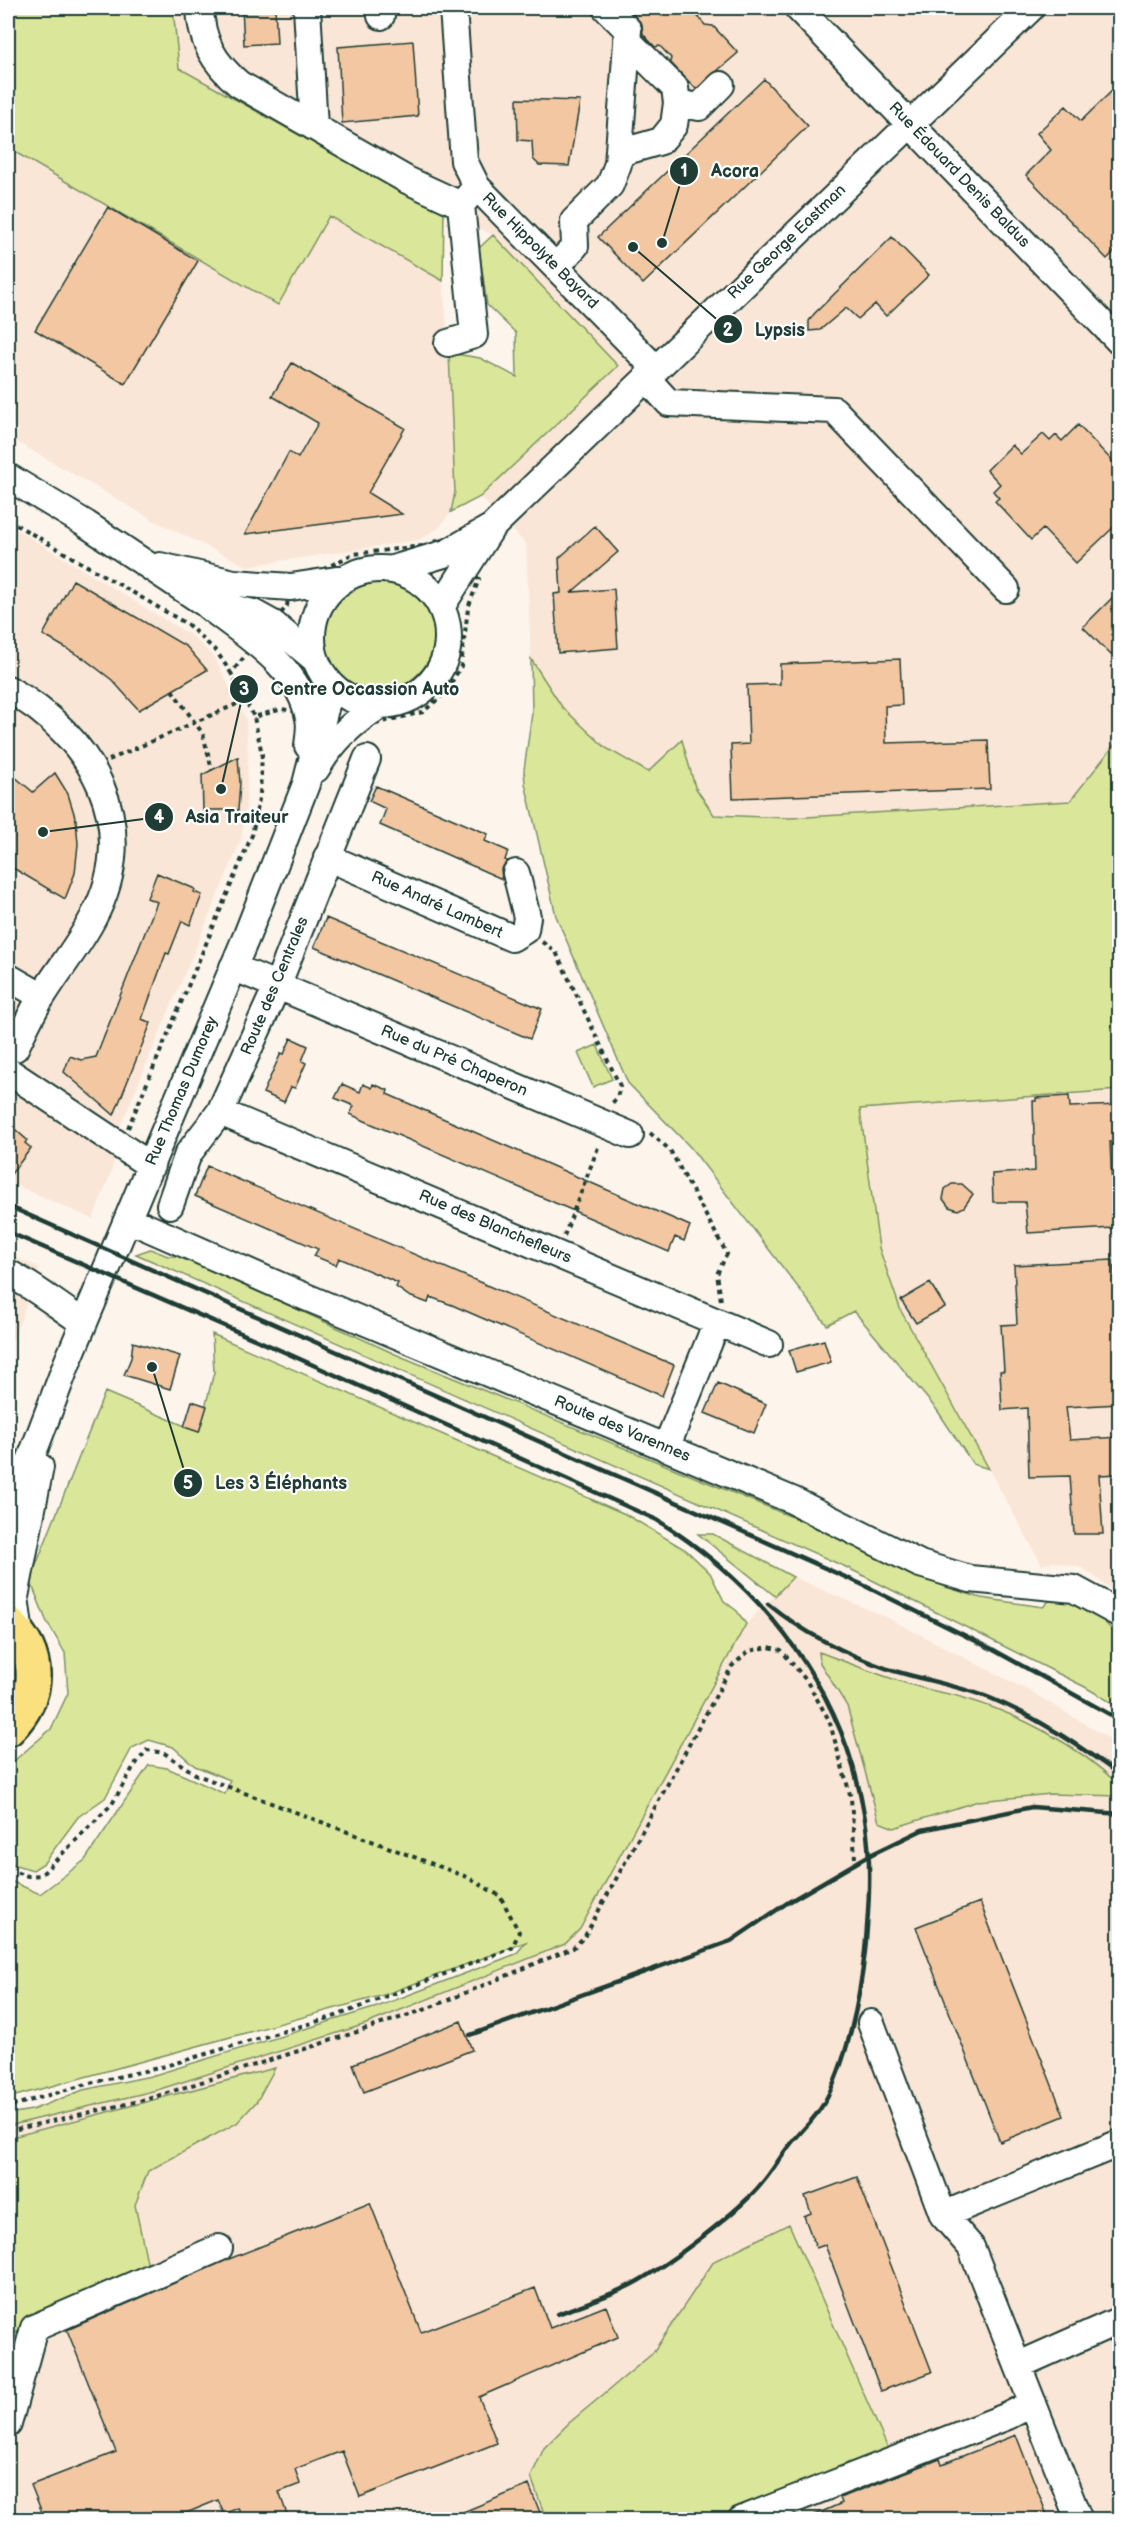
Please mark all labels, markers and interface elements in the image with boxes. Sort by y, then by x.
street label: Rue Édouard Denis Baldus [885,97,1035,252]
callout: Acora [669,153,771,189]
text: 1 [680,161,688,182]
text: Acora [710,161,759,182]
street label: Rue George Eastman [724,181,850,303]
street label: Rue Hippolyte Bayard [478,189,602,313]
callout: Lypsis [713,311,818,347]
text: 2 [723,320,734,341]
text: Lypsis [755,320,805,341]
callout: Centre Occassion Auto [229,671,471,707]
text: 3 [239,679,249,700]
text: Centre Occassion Auto [271,679,459,700]
callout: Asia Traiteur [144,799,300,835]
text: 4 [154,807,165,828]
text: Asia Traiteur [185,807,289,828]
street label: Rue André Lambert [368,867,506,943]
street label: Route des Centrales [237,914,313,1058]
street label: Rue Thomas Dumorey [142,1013,222,1168]
street label: Rue du Pré Chaperon [378,1021,530,1101]
street label: Rue des Blanchefleurs [416,1186,574,1268]
street label: Route des Varennes [551,1392,693,1466]
callout: Les 3 Éléphants [173,1465,359,1501]
text: Les 3 Éléphants [215,1471,347,1494]
text: 5 [183,1473,193,1494]

